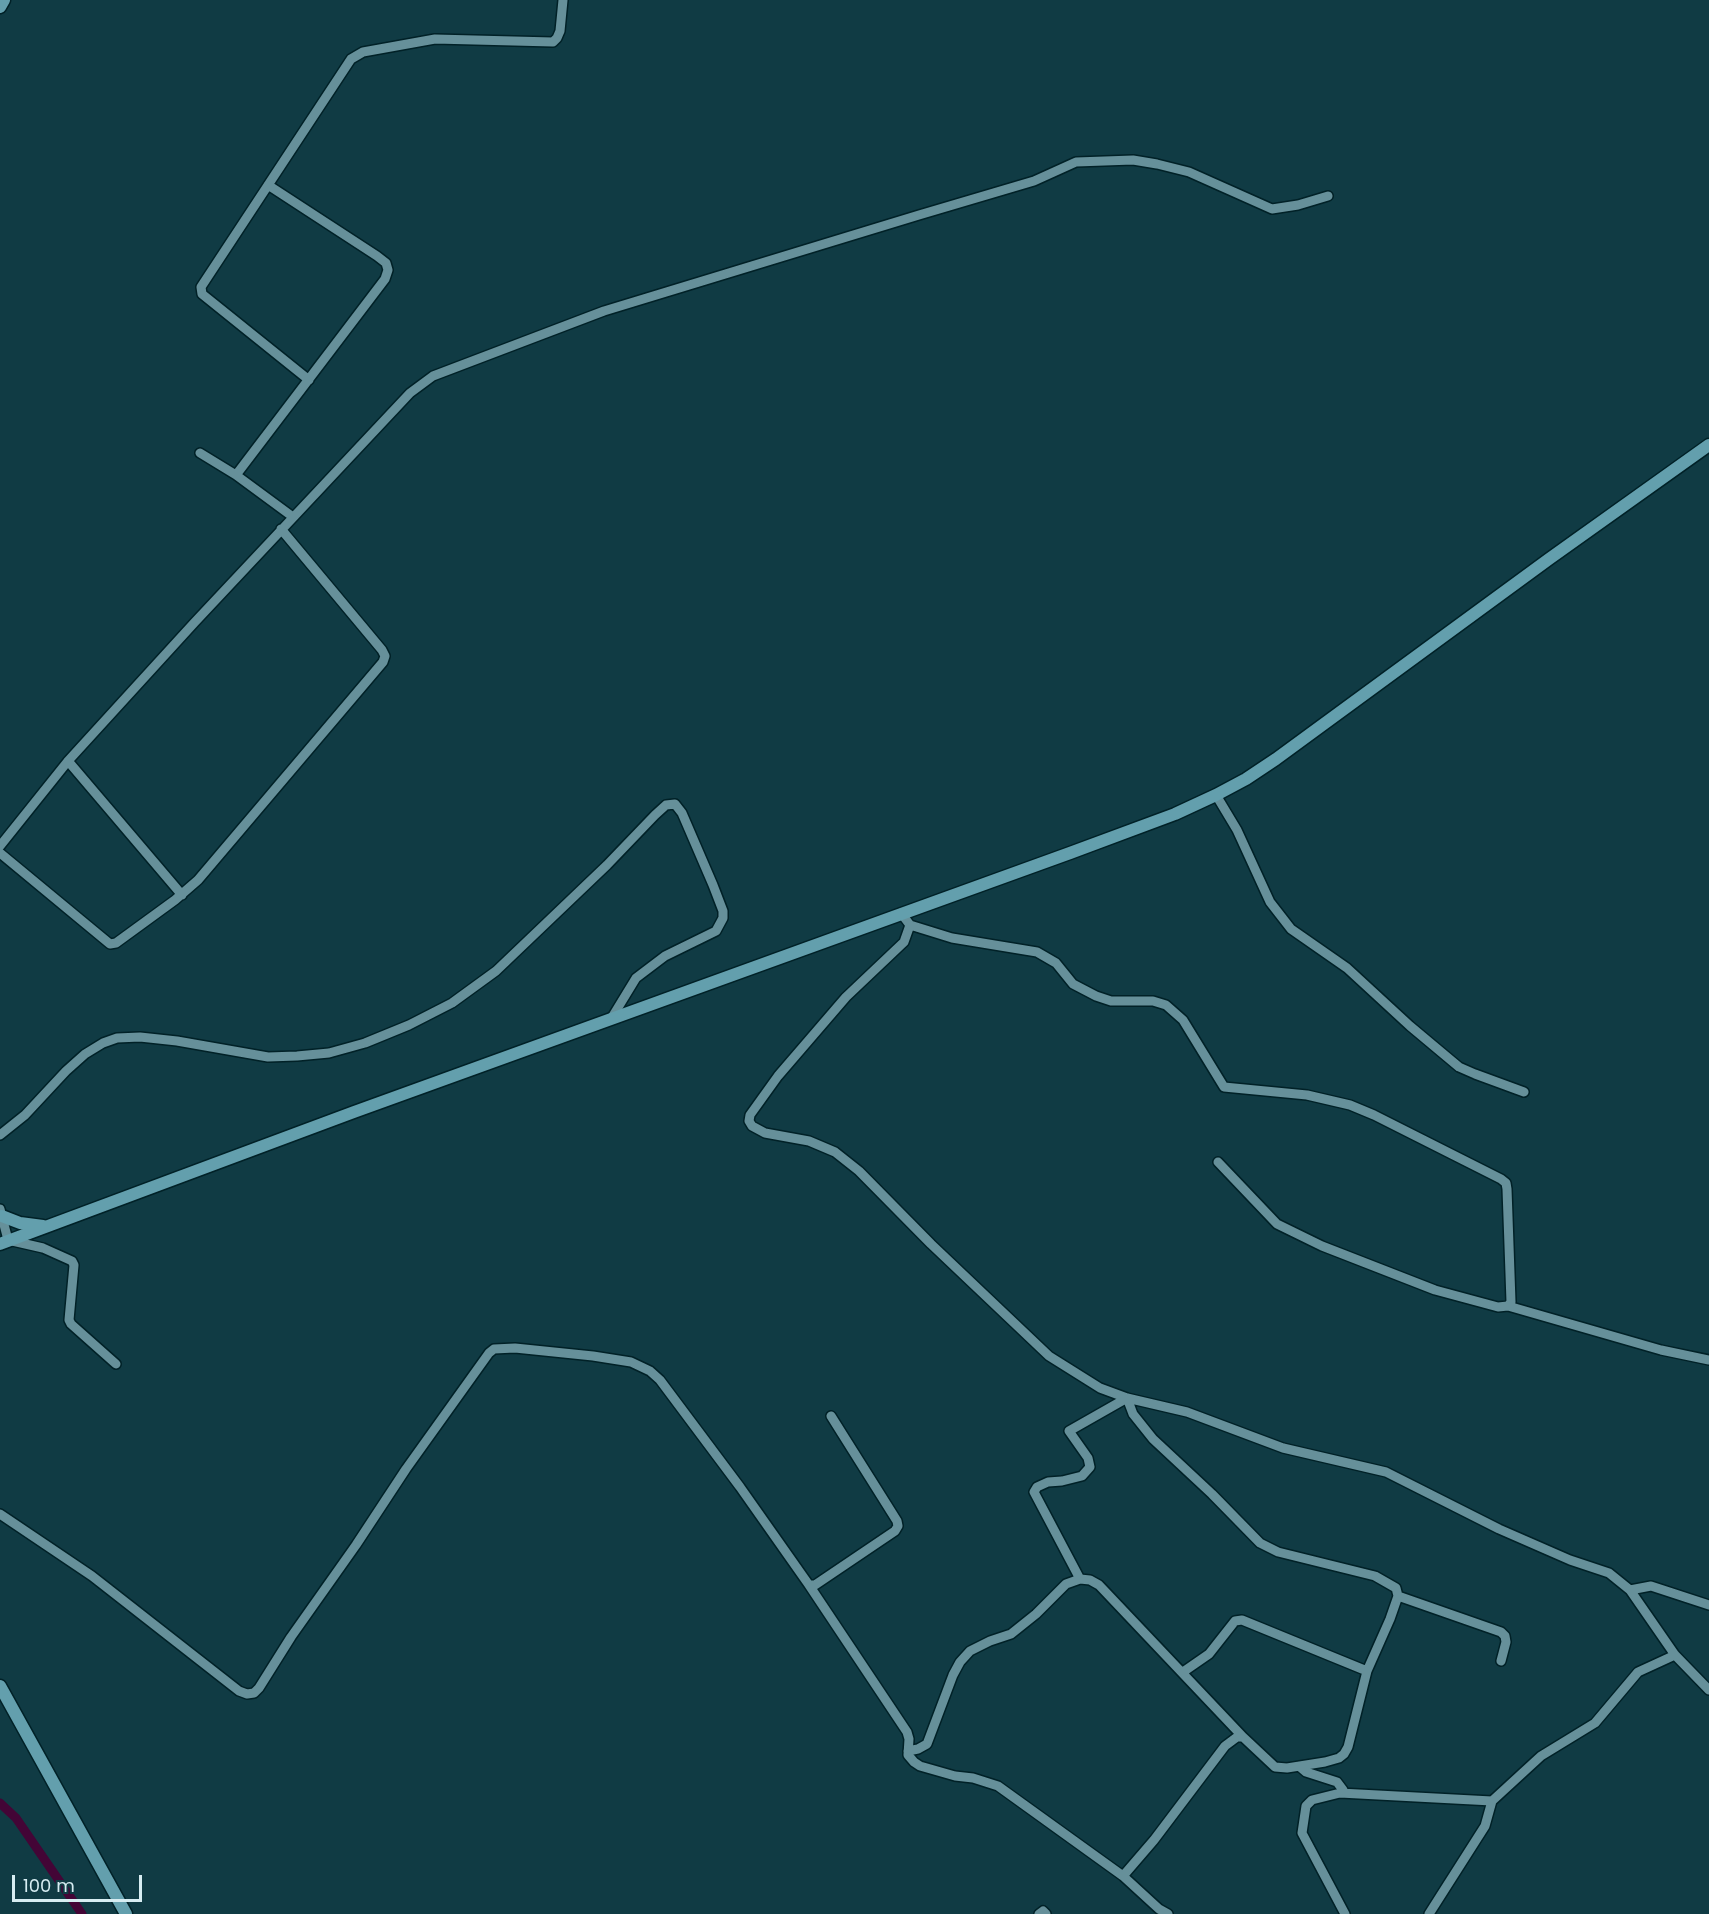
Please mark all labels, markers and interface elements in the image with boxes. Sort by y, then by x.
scale bar [15,1863,146,1901]
text: 100 m [23,1873,75,1898]

